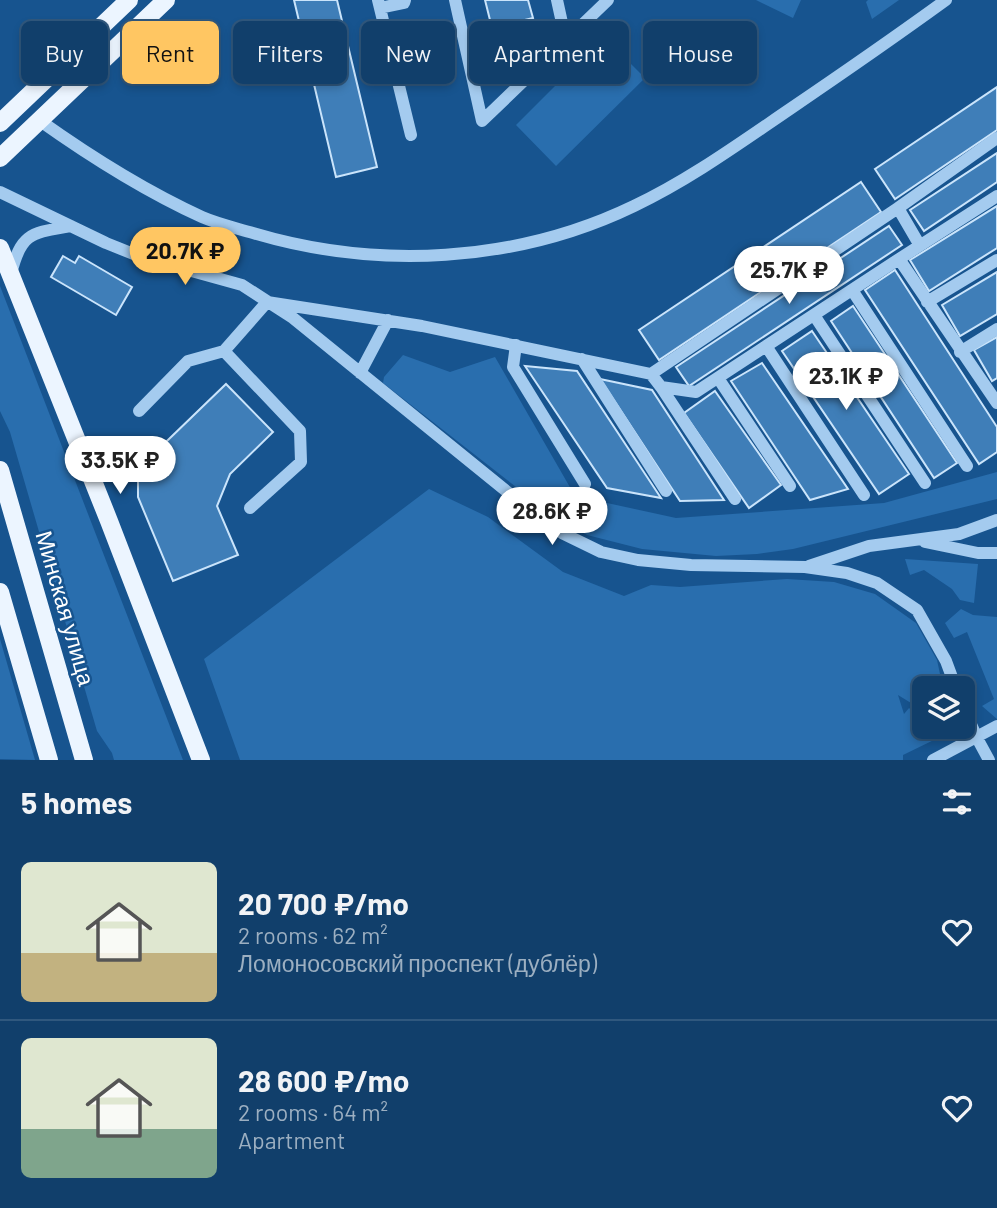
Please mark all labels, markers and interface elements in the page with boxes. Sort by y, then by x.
chip: Buy [21,21,108,84]
chip: Rent [122,21,219,84]
chip: Filters [233,21,347,84]
chip: New [361,21,455,84]
chip: Apartment [469,21,629,84]
chip: House [643,21,757,84]
pin: 20.7K ₽ [120,228,250,287]
text: 20.7K ₽ [146,236,224,264]
pin: 25.7K ₽ [724,246,854,306]
text: 25.7K ₽ [750,255,828,283]
pin: 23.1K ₽ [781,352,911,412]
text: 23.1K ₽ [809,361,883,389]
pin: 33.5K ₽ [55,436,185,496]
text: 33.5K ₽ [81,445,159,473]
pin: 28.6K ₽ [487,488,617,547]
text: 28.6K ₽ [512,496,592,524]
street label: Минская улица [31,527,102,689]
map controls [912,676,975,739]
button: layers [912,676,975,739]
icon: filters [938,783,976,821]
text: 5 homes [21,784,132,820]
text: 20 700 ₽/mo [238,885,409,921]
icon: home [77,890,161,974]
icon: heart [938,913,976,951]
text: 2 rooms · 62 m² [238,921,388,949]
text: Ломоносовский проспект (дублёр) [238,949,597,977]
text: 28 600 ₽/mo [238,1062,409,1098]
icon: home [77,1066,161,1150]
icon: heart [938,1089,976,1127]
text: 2 rooms · 64 m² [238,1098,388,1126]
text: Apartment [238,1126,345,1154]

